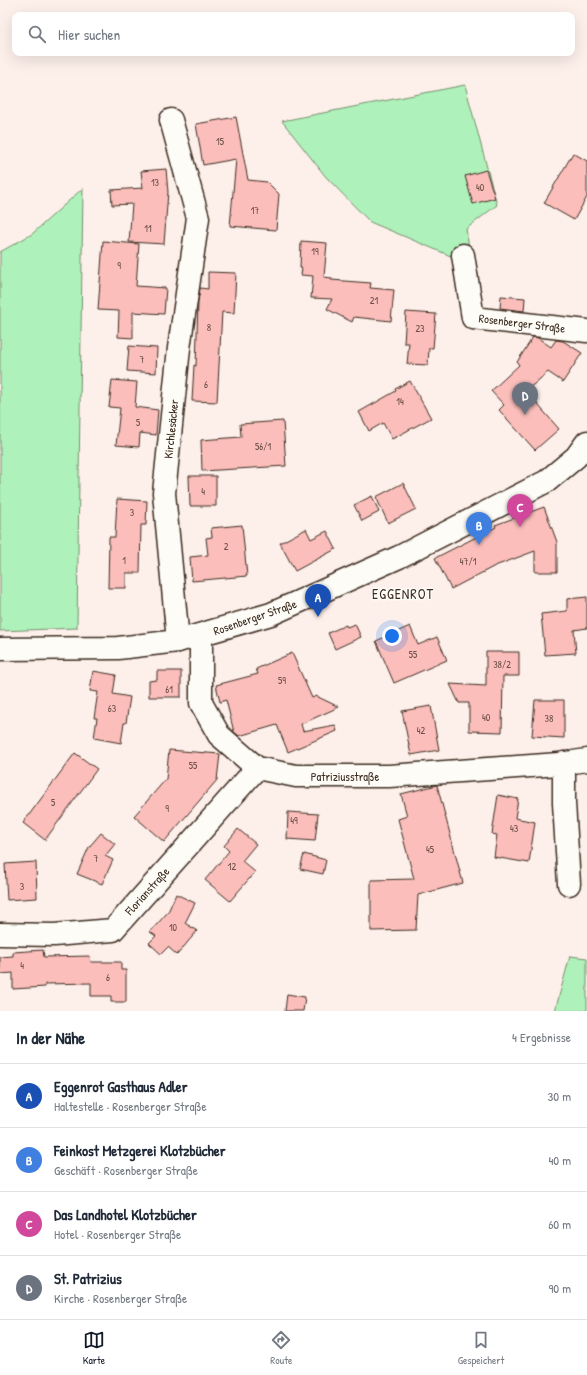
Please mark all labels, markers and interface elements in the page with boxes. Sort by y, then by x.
search box [12,12,575,56]
icon: search [26,23,48,45]
text: Hier suchen [58,24,120,45]
house number: 15 [216,135,225,148]
house number: 13 [151,176,160,189]
house number: 40 [476,181,485,194]
house number: 17 [251,204,259,217]
house number: 11 [144,222,152,235]
house number: 19 [311,245,319,258]
house number: 9 [117,259,121,272]
house number: 21 [370,294,379,307]
street label: Rosenberger Straße [478,309,566,337]
house number: 8 [207,321,211,334]
house number: 23 [415,322,425,335]
house number: 7 [140,353,145,366]
house number: 6 [204,378,208,391]
pin: D [512,382,538,415]
house number: 14 [396,395,404,408]
street label: Kirchlesäcker [159,398,183,460]
house number: 5 [136,416,141,429]
house number: 56/1 [255,440,271,453]
house number: 4 [201,485,205,498]
pin: C [507,494,533,527]
house number: 3 [130,506,135,519]
pin: B [466,512,492,545]
house number: 2 [224,540,229,553]
house number: 1 [122,554,126,567]
house number: 47/1 [460,555,477,568]
pin: A [305,584,331,617]
district label: EGGENROT [372,584,434,603]
street label: Rosenberger Straße [211,595,299,639]
your location [382,626,402,646]
house number: 55 [409,648,418,661]
house number: 38/2 [493,658,511,671]
house number: 59 [278,674,286,687]
house number: 61 [165,683,173,696]
house number: 63 [108,702,117,715]
house number: 40 [482,711,491,724]
house number: 38 [545,712,553,725]
house number: 42 [417,724,426,737]
house number: 55 [189,759,198,772]
street label: Patriziusstraße [311,768,379,785]
house number: 5 [51,796,56,809]
house number: 9 [165,802,169,815]
house number: 49 [290,814,298,827]
house number: 43 [510,822,519,835]
house number: 45 [426,843,435,856]
house number: 7 [94,852,99,865]
house number: 12 [228,860,236,873]
street label: Florianstraße [120,863,173,919]
house number: 3 [20,880,25,893]
house number: 10 [169,921,178,934]
house number: 4 [20,959,24,972]
house number: 6 [106,971,110,984]
text: In der Nähe [16,1026,85,1049]
text: 4 Ergebnisse [512,1028,571,1046]
text: Eggenrot Gasthaus Adler [54,1076,188,1097]
text: A [26,1087,32,1105]
text: 30 m [548,1087,571,1105]
text: Haltestelle · Rosenberger Straße [54,1097,207,1115]
text: Feinkost Metzgerei Klotzbücher [54,1140,226,1161]
text: B [26,1151,32,1169]
text: 40 m [548,1151,571,1169]
text: Geschäft · Rosenberger Straße [54,1161,198,1179]
text: Das Landhotel Klotzbücher [54,1204,197,1225]
text: C [25,1215,33,1233]
text: 60 m [548,1215,571,1233]
text: Hotel · Rosenberger Straße [54,1225,181,1243]
text: St. Patrizius [54,1268,122,1289]
text: D [26,1279,32,1297]
text: 90 m [549,1279,571,1297]
text: Kirche · Rosenberger Straße [54,1289,187,1307]
tab: Karte [83,1329,105,1367]
tab: Route [270,1329,292,1367]
tab: Gespeichert [458,1329,504,1367]

